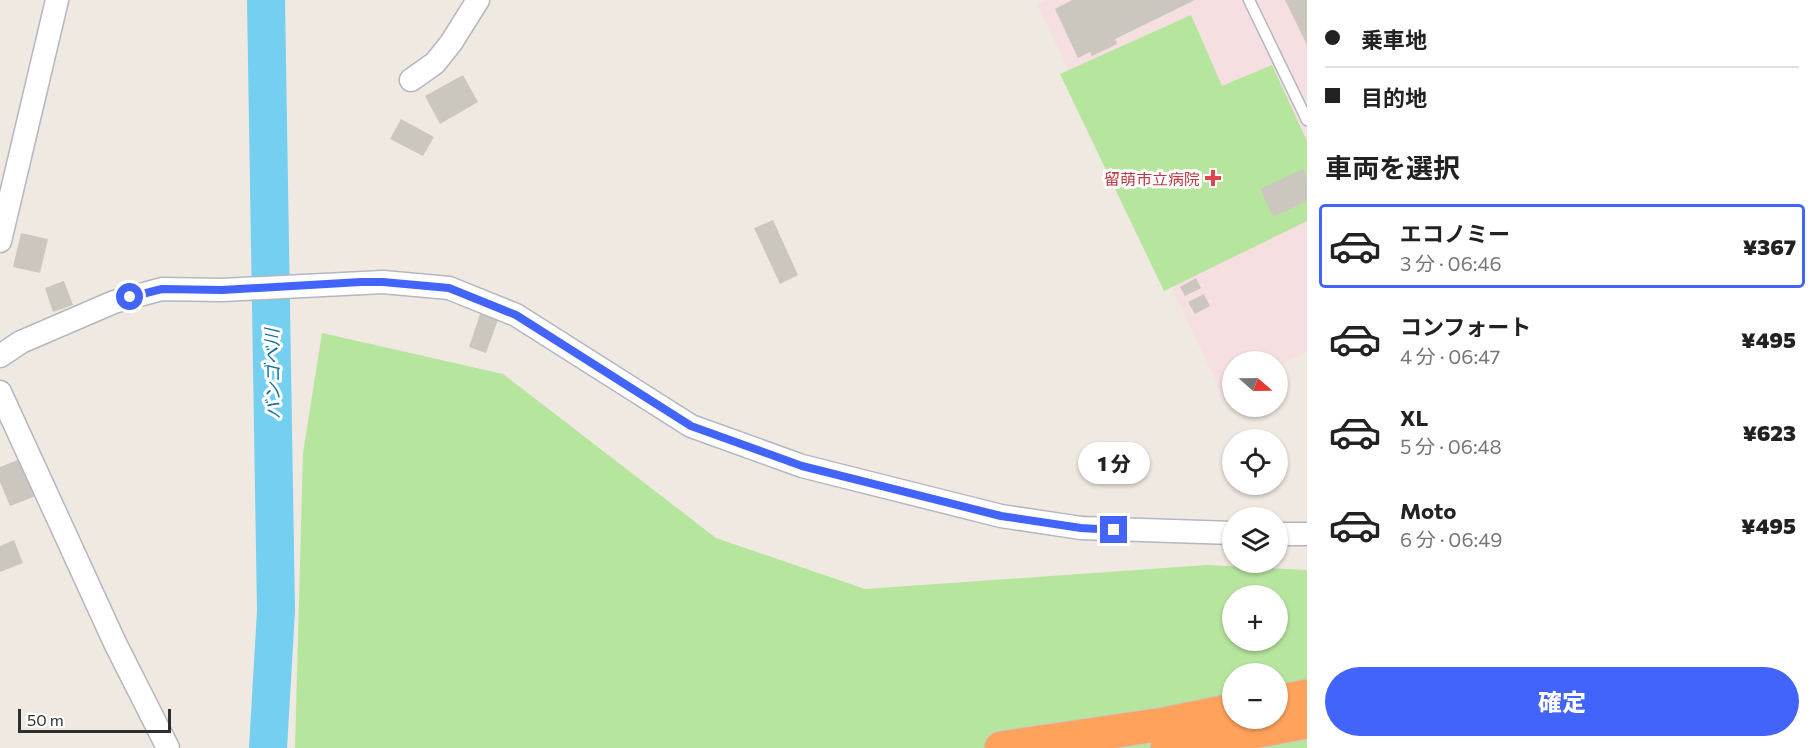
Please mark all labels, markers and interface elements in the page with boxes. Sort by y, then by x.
text: 乗車地 [1361,26,1427,53]
text: 目的地 [1361,84,1427,111]
text: 車両を選択 [1325,151,1460,184]
place label: 留萌市立病院 [1104,169,1200,188]
marker: 留萌市立病院 [1204,169,1222,187]
icon: car [1328,219,1382,273]
text: エコノミー [1400,220,1510,247]
text: ¥367 [1743,233,1796,260]
text: 3 分 · 06:46 [1400,251,1502,275]
route start [116,283,143,310]
icon: car [1328,312,1382,366]
text: コンフォート [1400,313,1531,340]
water label: バンゴベ川 [260,326,284,420]
text: ¥495 [1741,326,1796,353]
text: 4 分 · 06:47 [1400,344,1500,368]
north arrow [1222,351,1288,417]
map controls [1222,351,1288,729]
text: XL [1400,404,1428,431]
icon: car [1328,405,1382,459]
text: ¥623 [1742,419,1796,446]
button: locate [1222,429,1288,495]
text: 5 分 · 06:48 [1400,434,1502,458]
callout: 1 分 [1078,443,1150,485]
text: 1 分 [1097,451,1131,475]
text: Moto [1400,497,1456,524]
icon: car [1328,498,1382,552]
button: layers [1222,507,1288,573]
text: ¥495 [1741,512,1796,539]
route end [1100,516,1127,543]
text: 6 分 · 06:49 [1400,527,1502,551]
button: + [1222,585,1288,651]
button: − [1222,663,1288,729]
button: 確定 [1325,667,1799,736]
scale bar [18,706,171,734]
text: 50 m [27,710,64,729]

